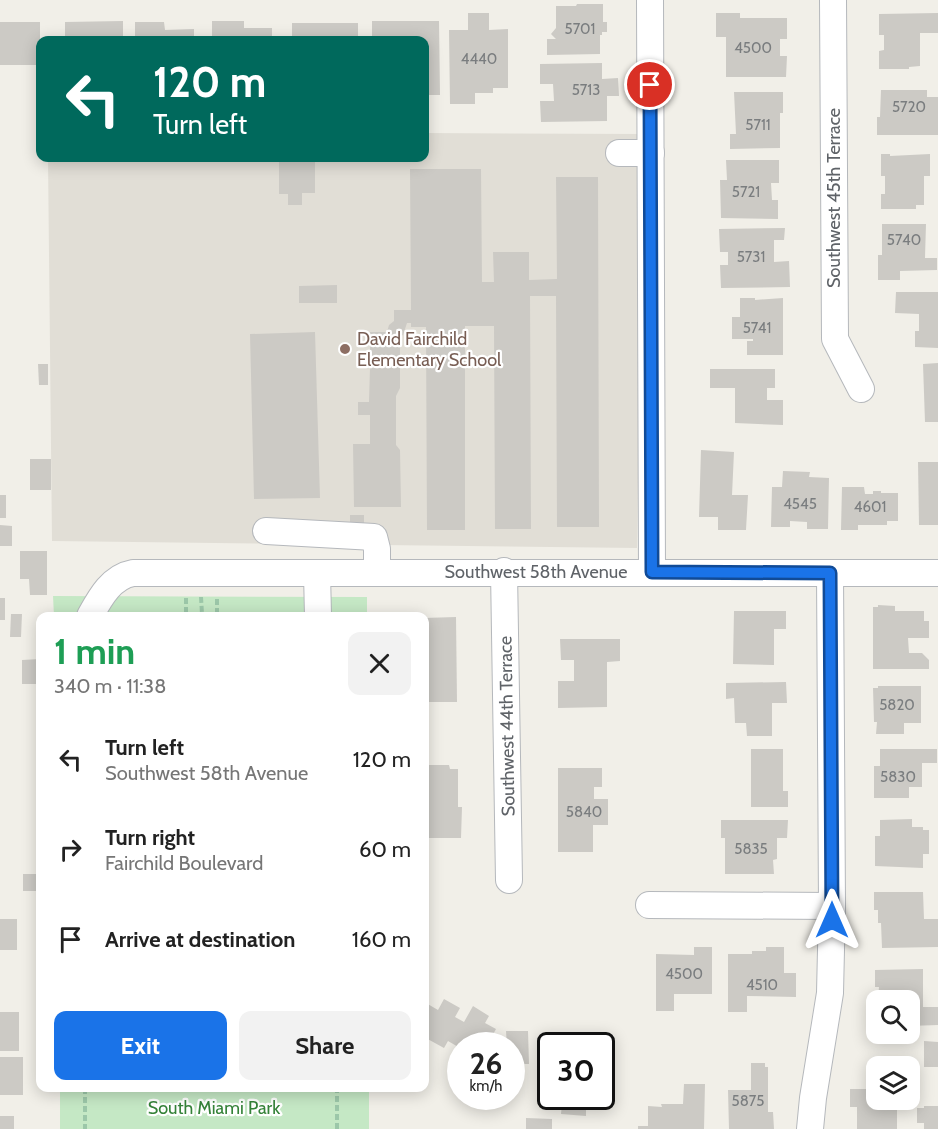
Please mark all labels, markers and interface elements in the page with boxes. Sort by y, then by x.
house number: 5701 [565,20,595,38]
house number: 4500 [734,39,772,57]
house number: 4440 [461,50,497,68]
text: 120 m [153,56,266,108]
pin [624,59,675,110]
icon: left [54,60,132,138]
icon: arrive [633,68,666,101]
house number: 5713 [572,81,600,99]
house number: 5720 [892,98,926,116]
text: Turn left [153,108,247,141]
street label: Southwest 45th Terrace [823,108,845,288]
house number: 5711 [745,116,771,134]
house number: 5721 [732,183,760,201]
house number: 5740 [887,231,921,249]
house number: 5731 [737,248,765,266]
house number: 5741 [743,319,771,337]
place label: David Fairchild Elementary School [357,328,502,371]
marker: David Fairchild Elementary School [338,342,352,356]
house number: 4545 [783,495,817,513]
house number: 4601 [854,498,886,516]
street label: Southwest 58th Avenue [445,561,627,583]
text: 1 min [54,629,135,673]
button: close [348,632,411,695]
street label: Southwest 44th Terrace [494,636,520,816]
text: 340 m · 11:38 [54,674,166,698]
house number: 5820 [879,696,915,714]
text: Turn left [105,734,184,761]
icon: left [54,743,87,776]
text: 120 m [353,746,411,773]
text: Southwest 58th Avenue [105,761,308,785]
house number: 5830 [880,768,916,786]
house number: 5840 [566,803,602,821]
text: Turn right [105,824,195,851]
icon: right [54,833,87,866]
text: 60 m [359,836,411,863]
house number: 5835 [734,840,768,858]
text: Fairchild Boulevard [105,851,263,875]
position arrow [800,888,864,952]
icon: arrive [54,923,87,956]
text: Arrive at destination [105,926,295,953]
text: 160 m [352,926,411,953]
house number: 4500 [665,965,703,983]
house number: 4510 [746,976,778,994]
map controls [866,990,920,1110]
button: search [866,990,920,1044]
button: Exit [54,1011,227,1080]
button: Share [239,1011,411,1080]
speed limit sign: 30 [537,1032,615,1110]
text: 26 [470,1045,502,1082]
button: layers [866,1056,920,1110]
text: km/h [470,1077,502,1095]
house number: 5875 [732,1092,764,1110]
park label: South Miami Park [148,1097,281,1119]

